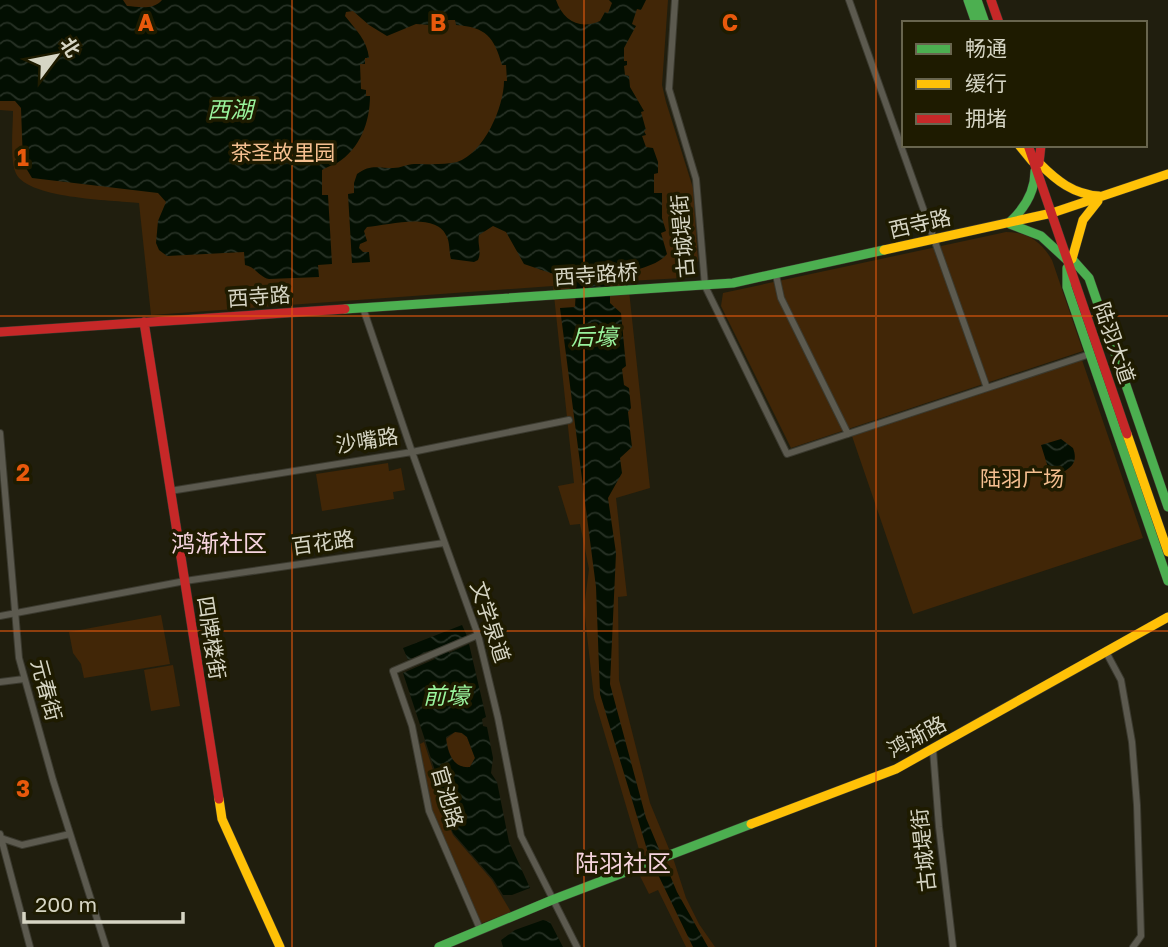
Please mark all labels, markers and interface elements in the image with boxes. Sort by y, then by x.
text: A [138,8,155,36]
text: B [430,8,446,36]
text: C [722,8,738,36]
north arrow [21,21,91,91]
legend [902,21,1147,147]
text: 北 [56,33,86,61]
text: 畅通 [965,35,1007,61]
text: 缓行 [965,70,1007,96]
water label: 西湖 [207,95,256,123]
text: 拥堵 [965,105,1007,131]
park label: 茶圣故里园 [231,139,336,165]
text: 1 [17,143,29,171]
street label: 古城堤街 [665,193,699,279]
street label: 西寺路 [886,203,953,243]
street label: 西寺路桥 [553,258,639,290]
street label: 西寺路 [227,281,291,311]
street label: 陆羽大道 [1089,299,1141,387]
water label: 后壕 [571,322,621,350]
street label: 沙嘴路 [334,422,400,458]
text: 2 [16,458,30,486]
park label: 陆羽广场 [980,465,1064,491]
street label: 百花路 [290,525,356,559]
district label: 鸿渐社区 [171,528,267,557]
street label: 文学泉道 [466,578,516,666]
street label: 四牌楼街 [193,594,231,681]
street label: 元春街 [26,656,68,724]
water label: 前壕 [423,681,473,709]
street label: 鸿渐路 [883,710,950,762]
street label: 官池路 [427,763,469,831]
text: 3 [16,774,30,802]
street label: 古城堤街 [906,807,940,893]
district label: 陆羽社区 [575,848,671,877]
scale bar [24,880,184,924]
text: 200 m [35,891,97,917]

